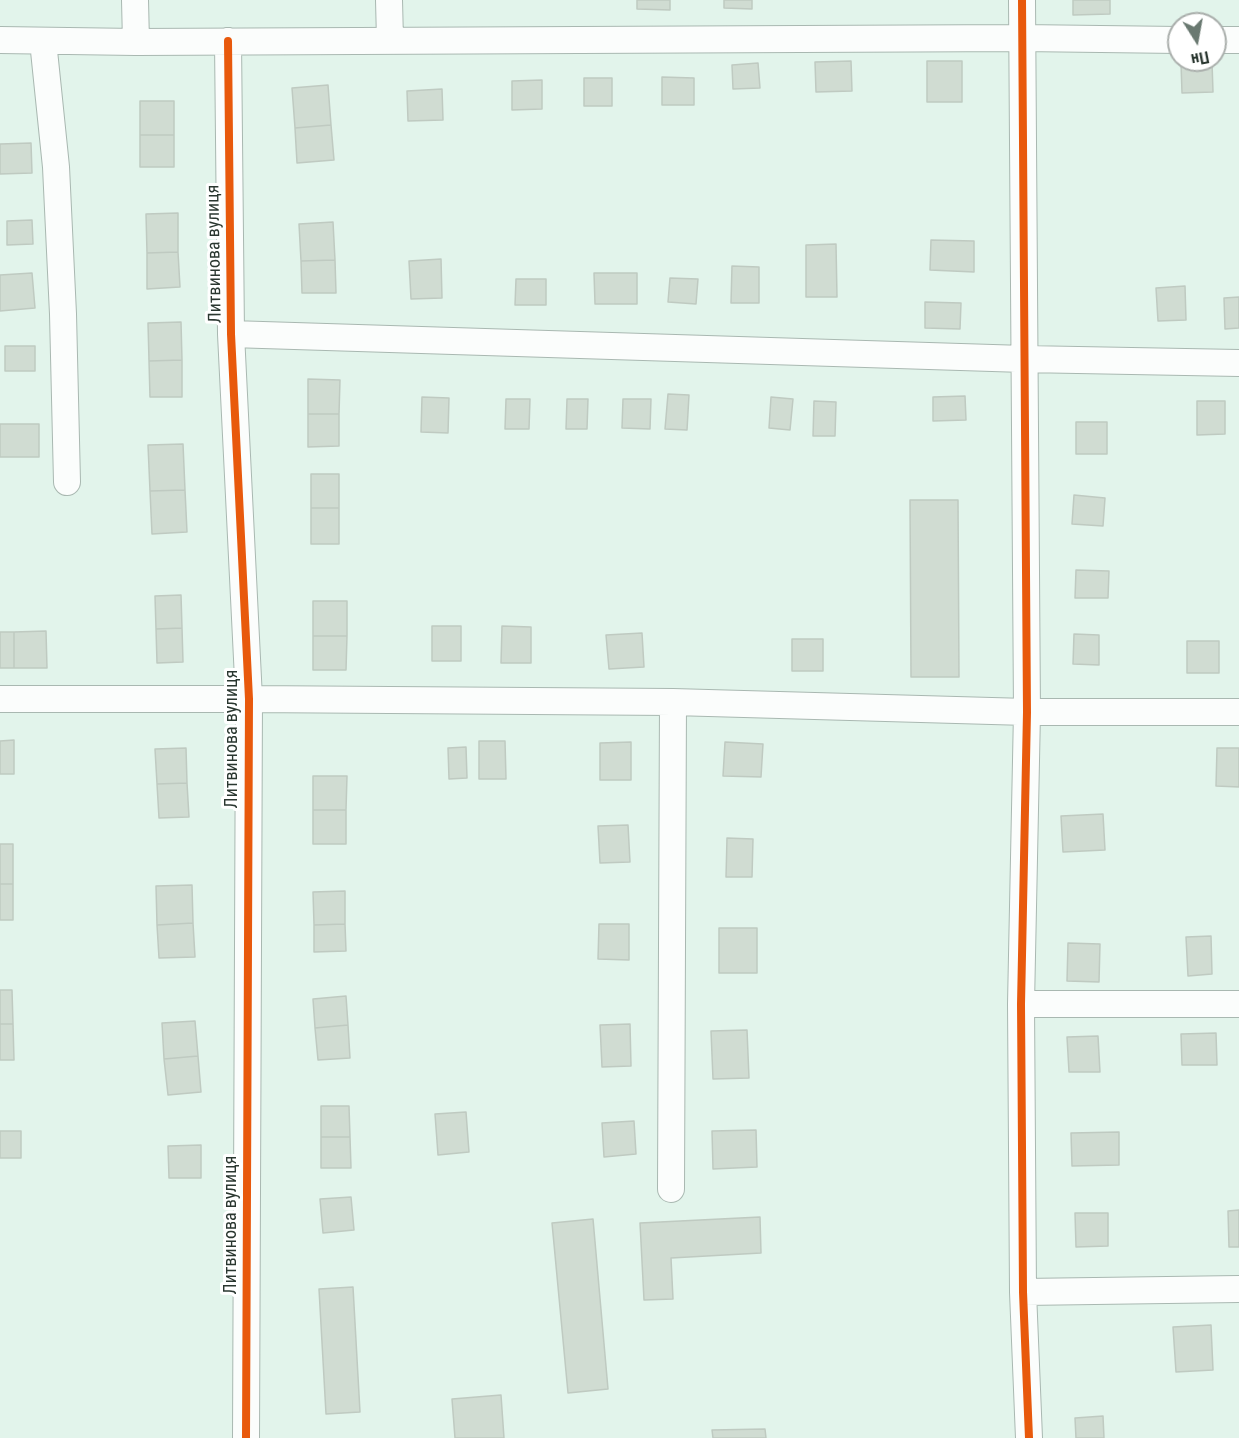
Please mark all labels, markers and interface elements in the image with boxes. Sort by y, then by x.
north arrow [1167,12,1227,72]
text: Пн [1190,47,1211,69]
street label: Литвинова вулиця [203,184,227,324]
street label: Литвинова вулиця [221,670,243,808]
street label: Литвинова вулиця [220,1156,242,1294]

